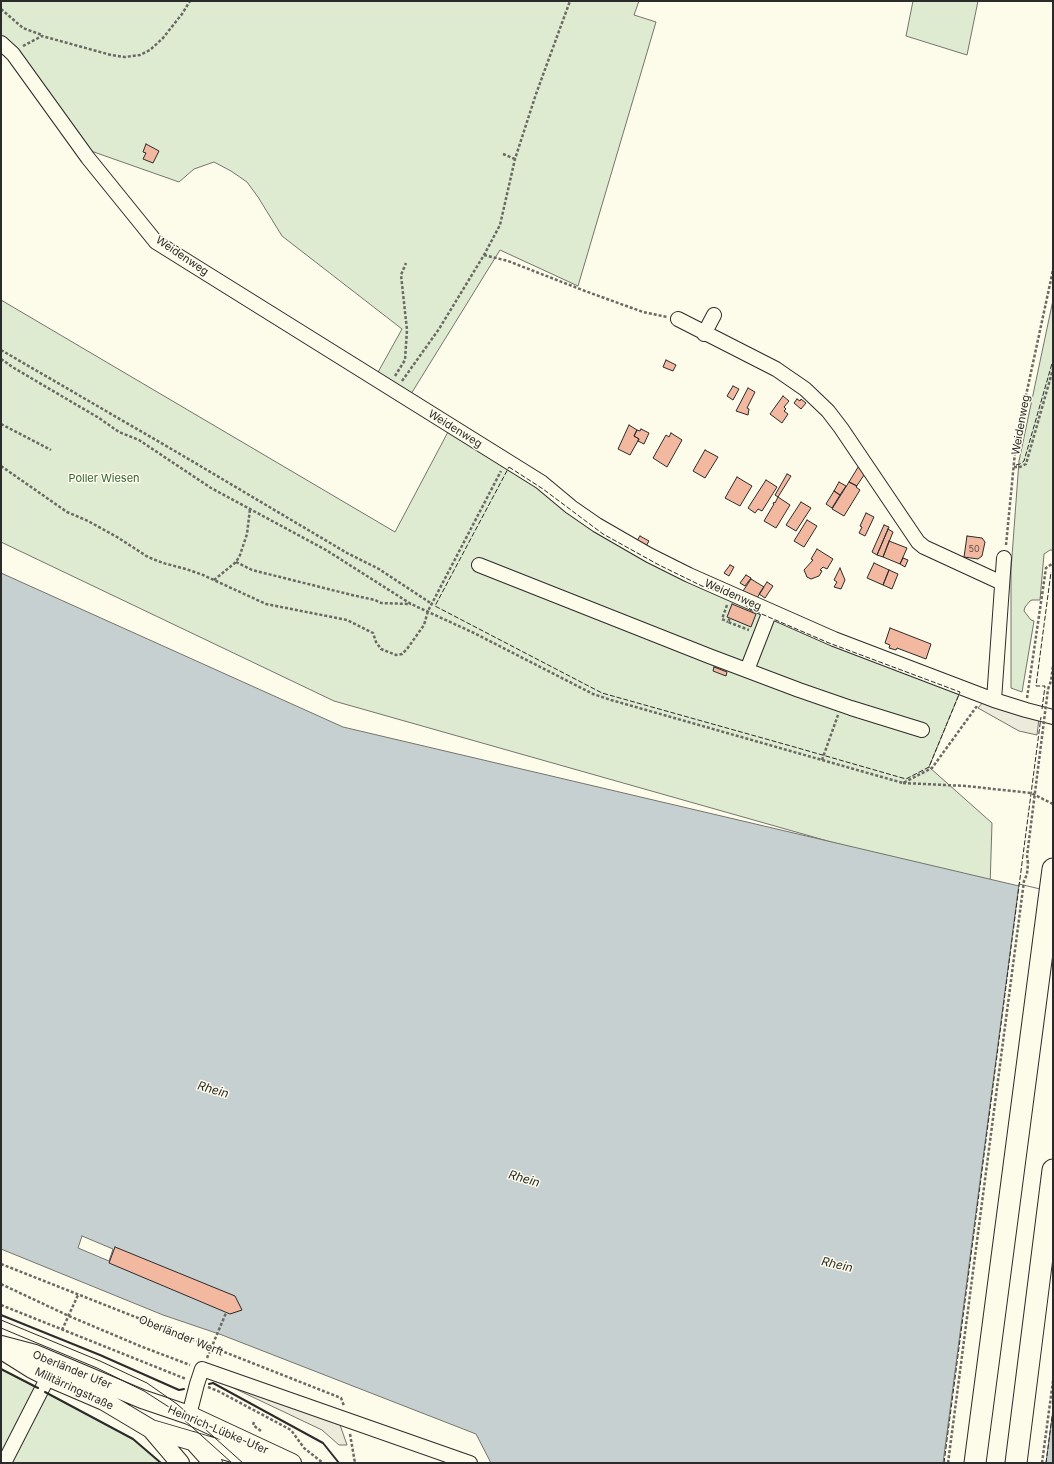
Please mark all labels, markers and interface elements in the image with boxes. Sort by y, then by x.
street label: Weidenweg [153,233,211,279]
street label: Weidenweg [1009,394,1033,456]
street label: Weidenweg [426,407,484,451]
park label: Poller Wiesen [68,472,140,486]
house number: 50 [968,544,980,554]
street label: Weidenweg [702,577,764,613]
water label: Rhein [196,1079,230,1101]
water label: Rhein [507,1168,541,1190]
water label: Rhein [820,1254,854,1276]
street label: Oberländer Werft [137,1313,225,1359]
street label: Oberländer Ufer [31,1348,113,1392]
street label: Militärringstraße [33,1365,115,1413]
street label: Heinrich-Lübke-Ufer [166,1403,270,1457]

